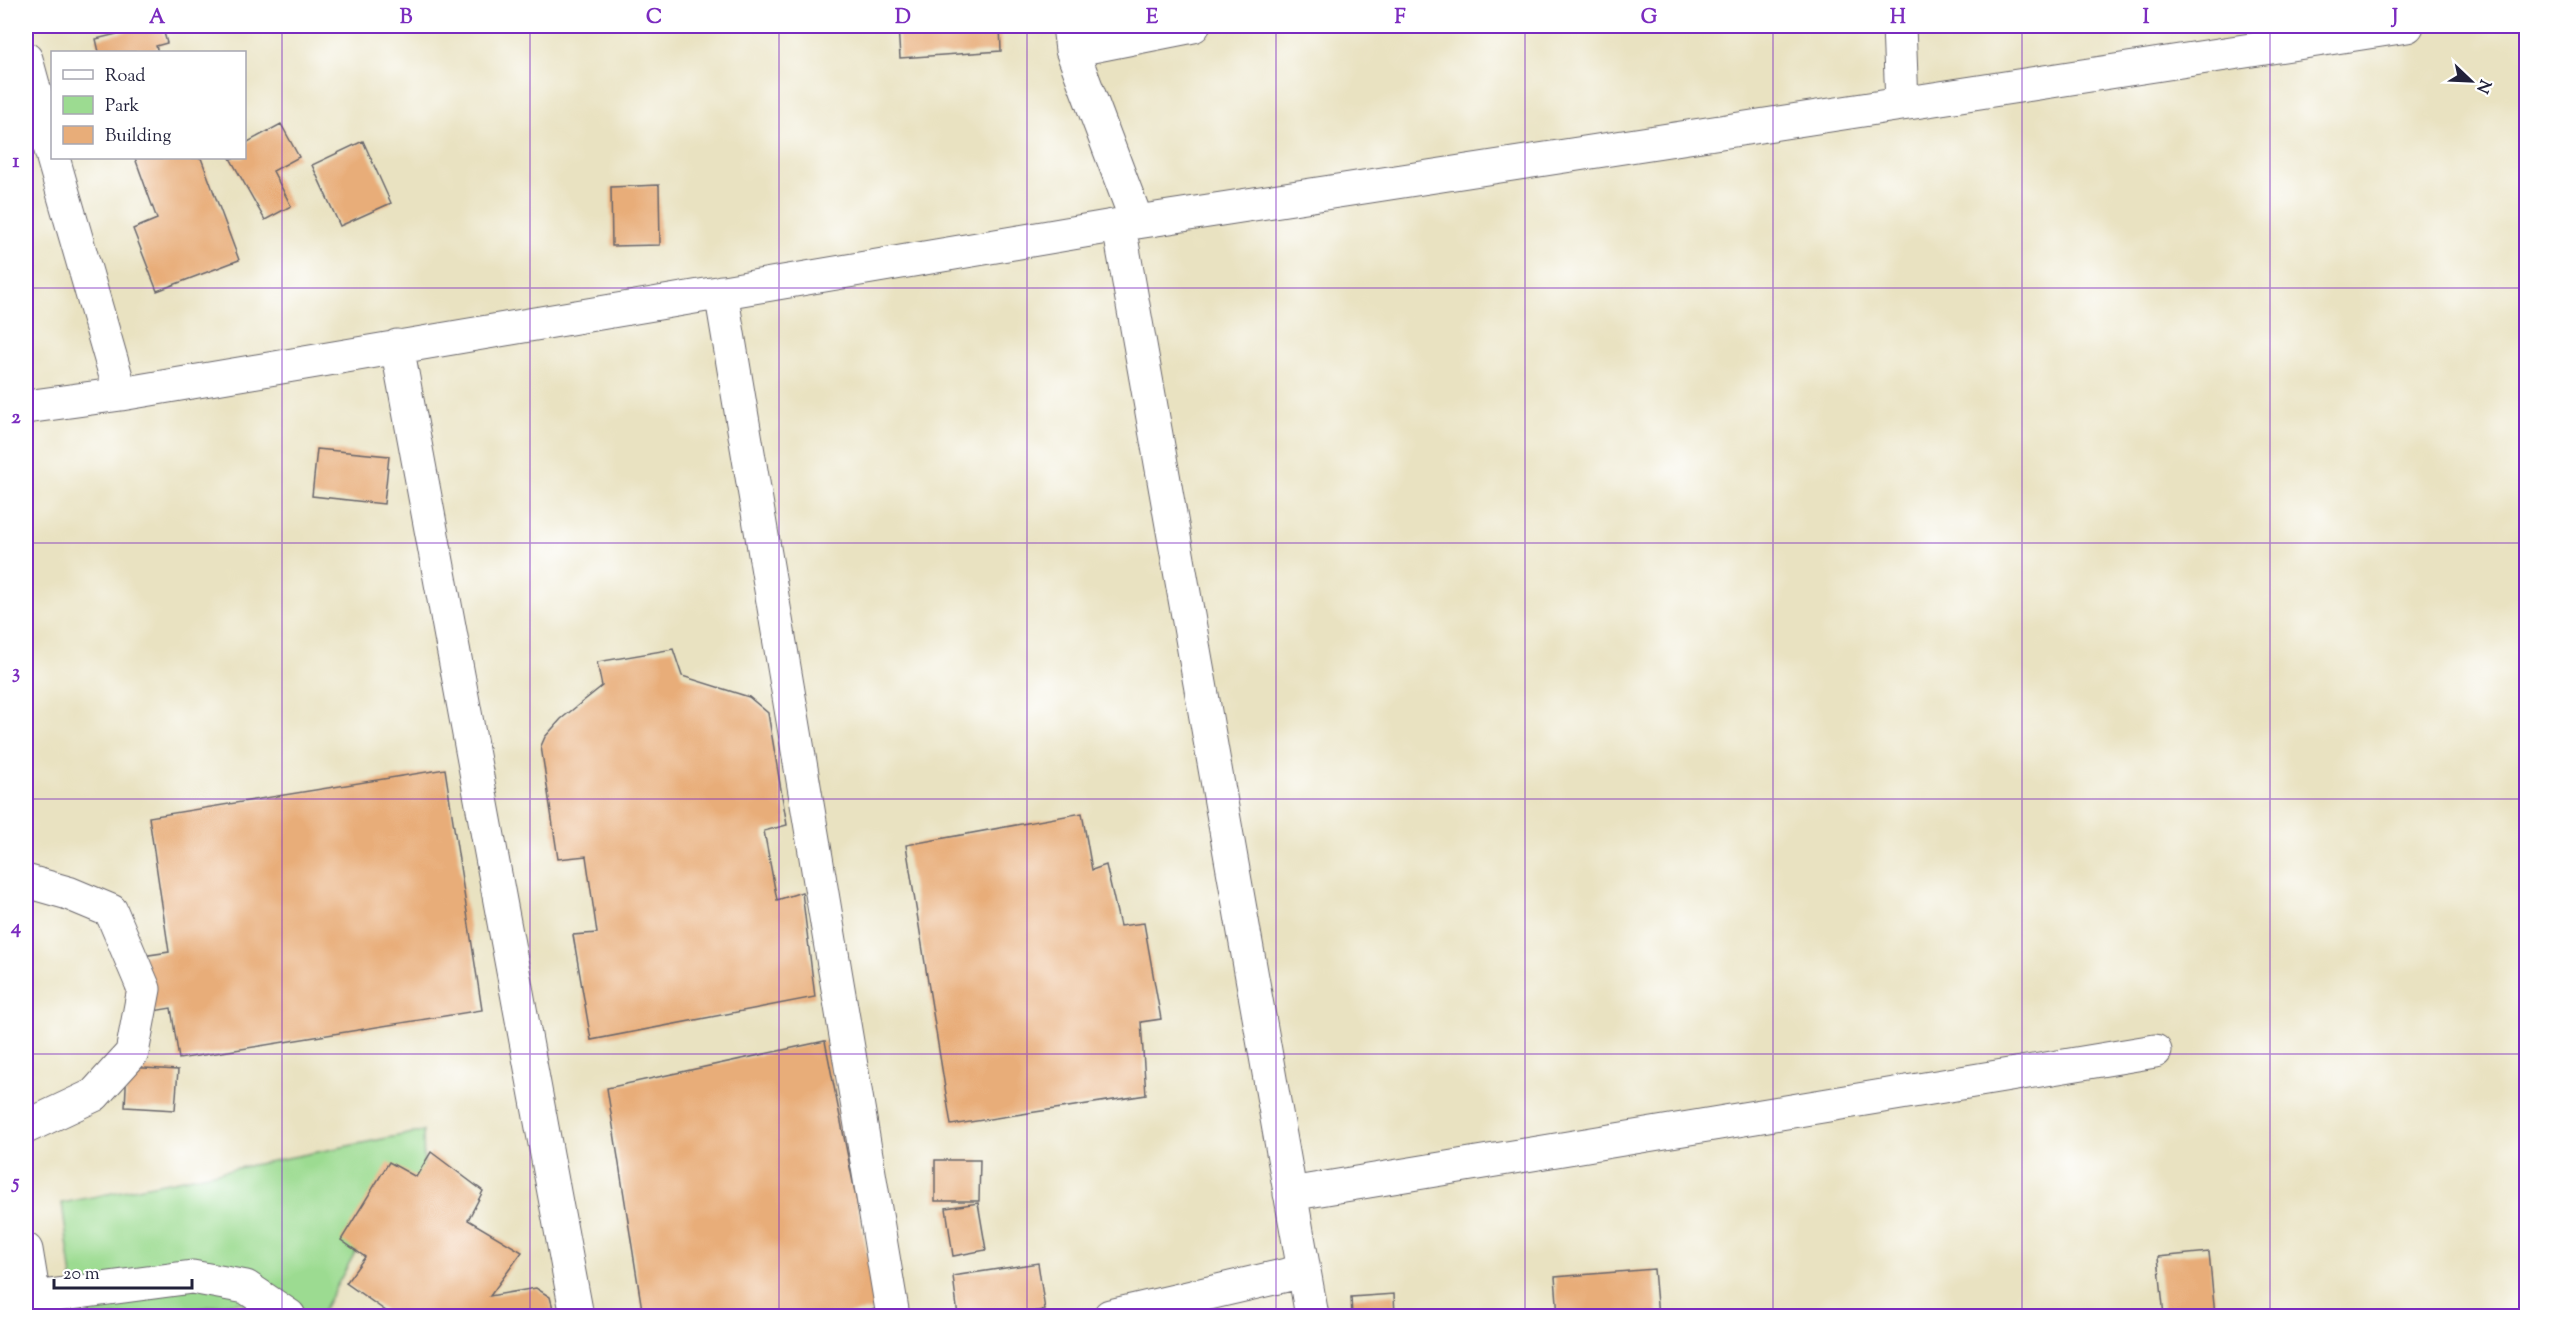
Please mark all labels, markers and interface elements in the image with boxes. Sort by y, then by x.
text: A [149,4,166,33]
text: B [400,4,413,33]
text: C [646,4,662,33]
text: D [895,4,911,33]
text: E [1146,4,1159,33]
text: F [1394,4,1406,33]
text: G [1641,4,1658,33]
text: H [1890,4,1906,33]
text: I [2143,4,2150,33]
text: J [2390,4,2398,33]
legend [51,51,246,159]
north arrow [2441,51,2501,111]
text: Road [105,64,145,90]
text: N [2469,76,2496,96]
text: Park [105,94,140,120]
text: Building [105,124,171,150]
text: 1 [13,148,20,177]
text: 2 [11,404,21,433]
text: 3 [12,659,20,688]
text: 4 [10,914,21,943]
text: 5 [11,1169,20,1198]
scale bar [54,1252,192,1290]
text: 20 m [63,1262,100,1288]

